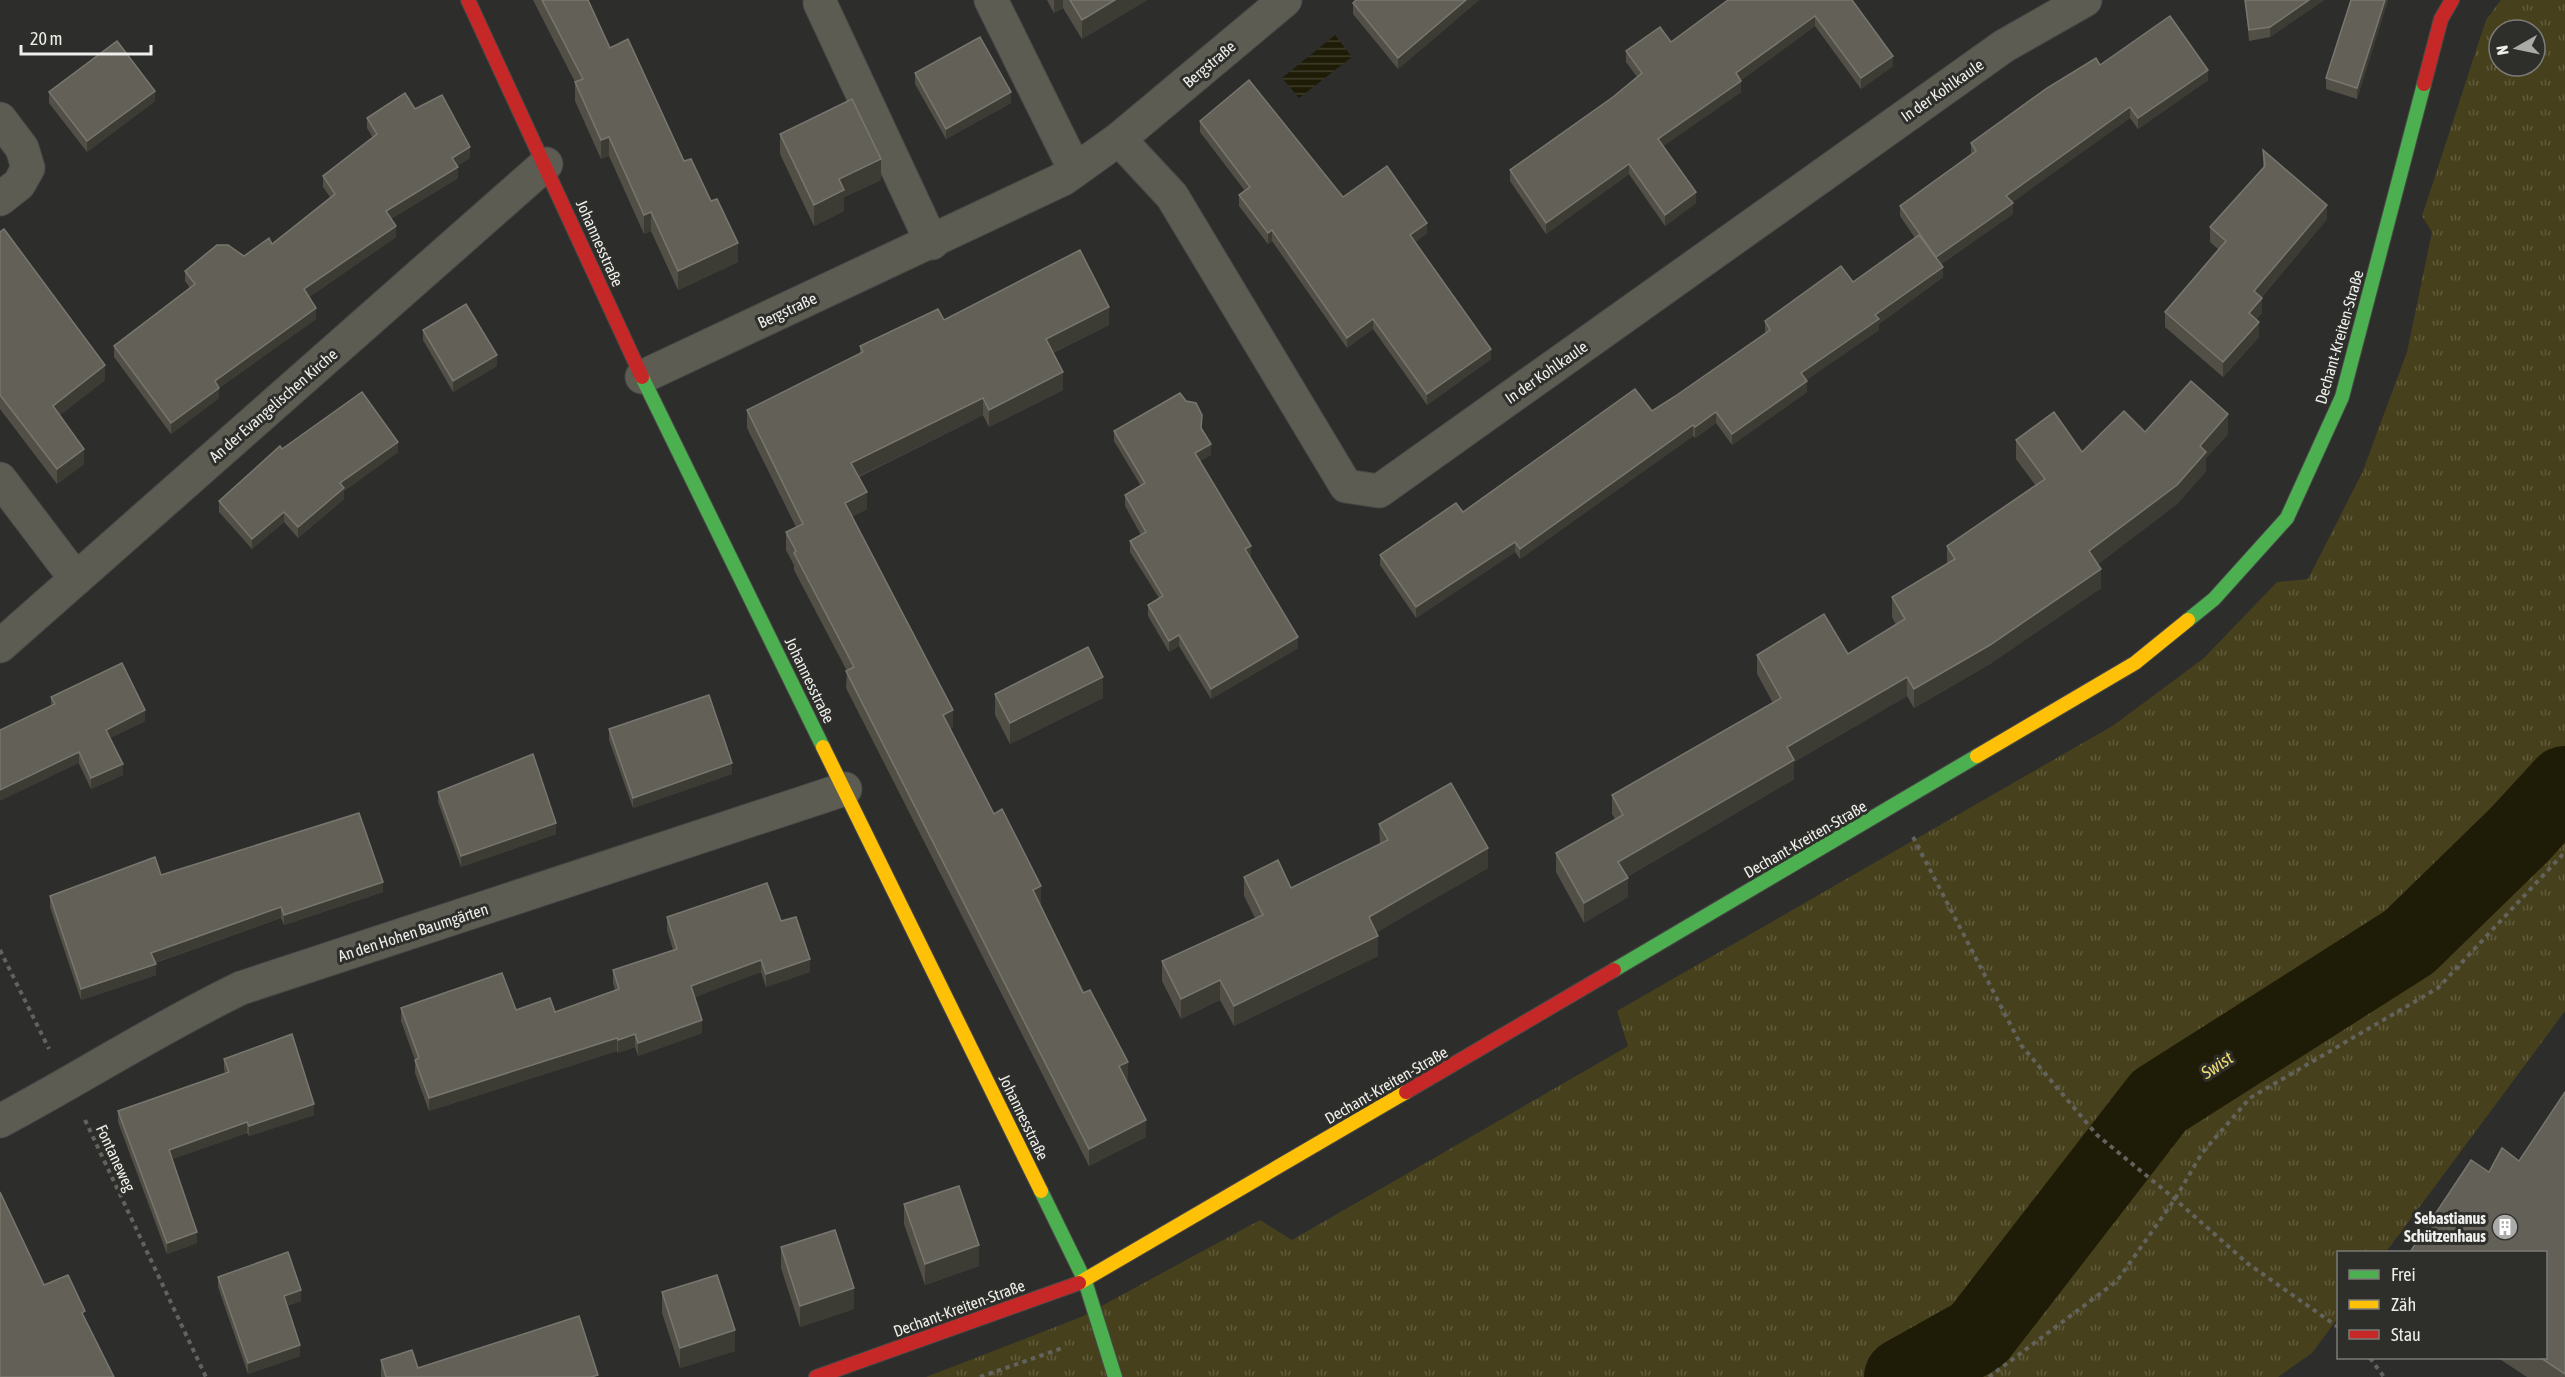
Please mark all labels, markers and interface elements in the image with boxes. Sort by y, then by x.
scale bar [21,18,152,56]
north arrow [2487,18,2547,78]
text: 20 m [30,28,62,49]
street label: Bergstraße [1179,37,1240,92]
text: N [2493,44,2512,56]
street label: In der Kohlkaule [1897,55,1987,125]
street label: Johannesstraße [573,197,627,289]
street label: Dechant-Kreiten-Straße [2311,268,2367,406]
street label: Bergstraße [755,289,820,332]
street label: In der Kohlkaule [1501,337,1591,407]
street label: An der Evangelischen Kirche [205,345,341,466]
street label: Johannesstraße [781,634,839,726]
street label: Dechant-Kreiten-Straße [1741,797,1869,881]
street label: An den Hohen Baumgärten [336,899,491,966]
street label: Dechant-Kreiten-Straße [1322,1043,1450,1127]
water label: Swist [2196,1047,2238,1084]
street label: Johannesstraße [995,1071,1053,1163]
street label: Fontaneweg [92,1122,139,1195]
place label: Sebastianus Schützenhaus [2404,1209,2486,1245]
building icon: Sebastianus Schützenhaus [2490,1212,2520,1242]
legend [2337,1251,2547,1359]
text: Frei [2391,1264,2416,1285]
street label: Dechant-Kreiten-Straße [891,1276,1027,1340]
text: Zäh [2391,1294,2416,1315]
text: Stau [2391,1324,2421,1345]

